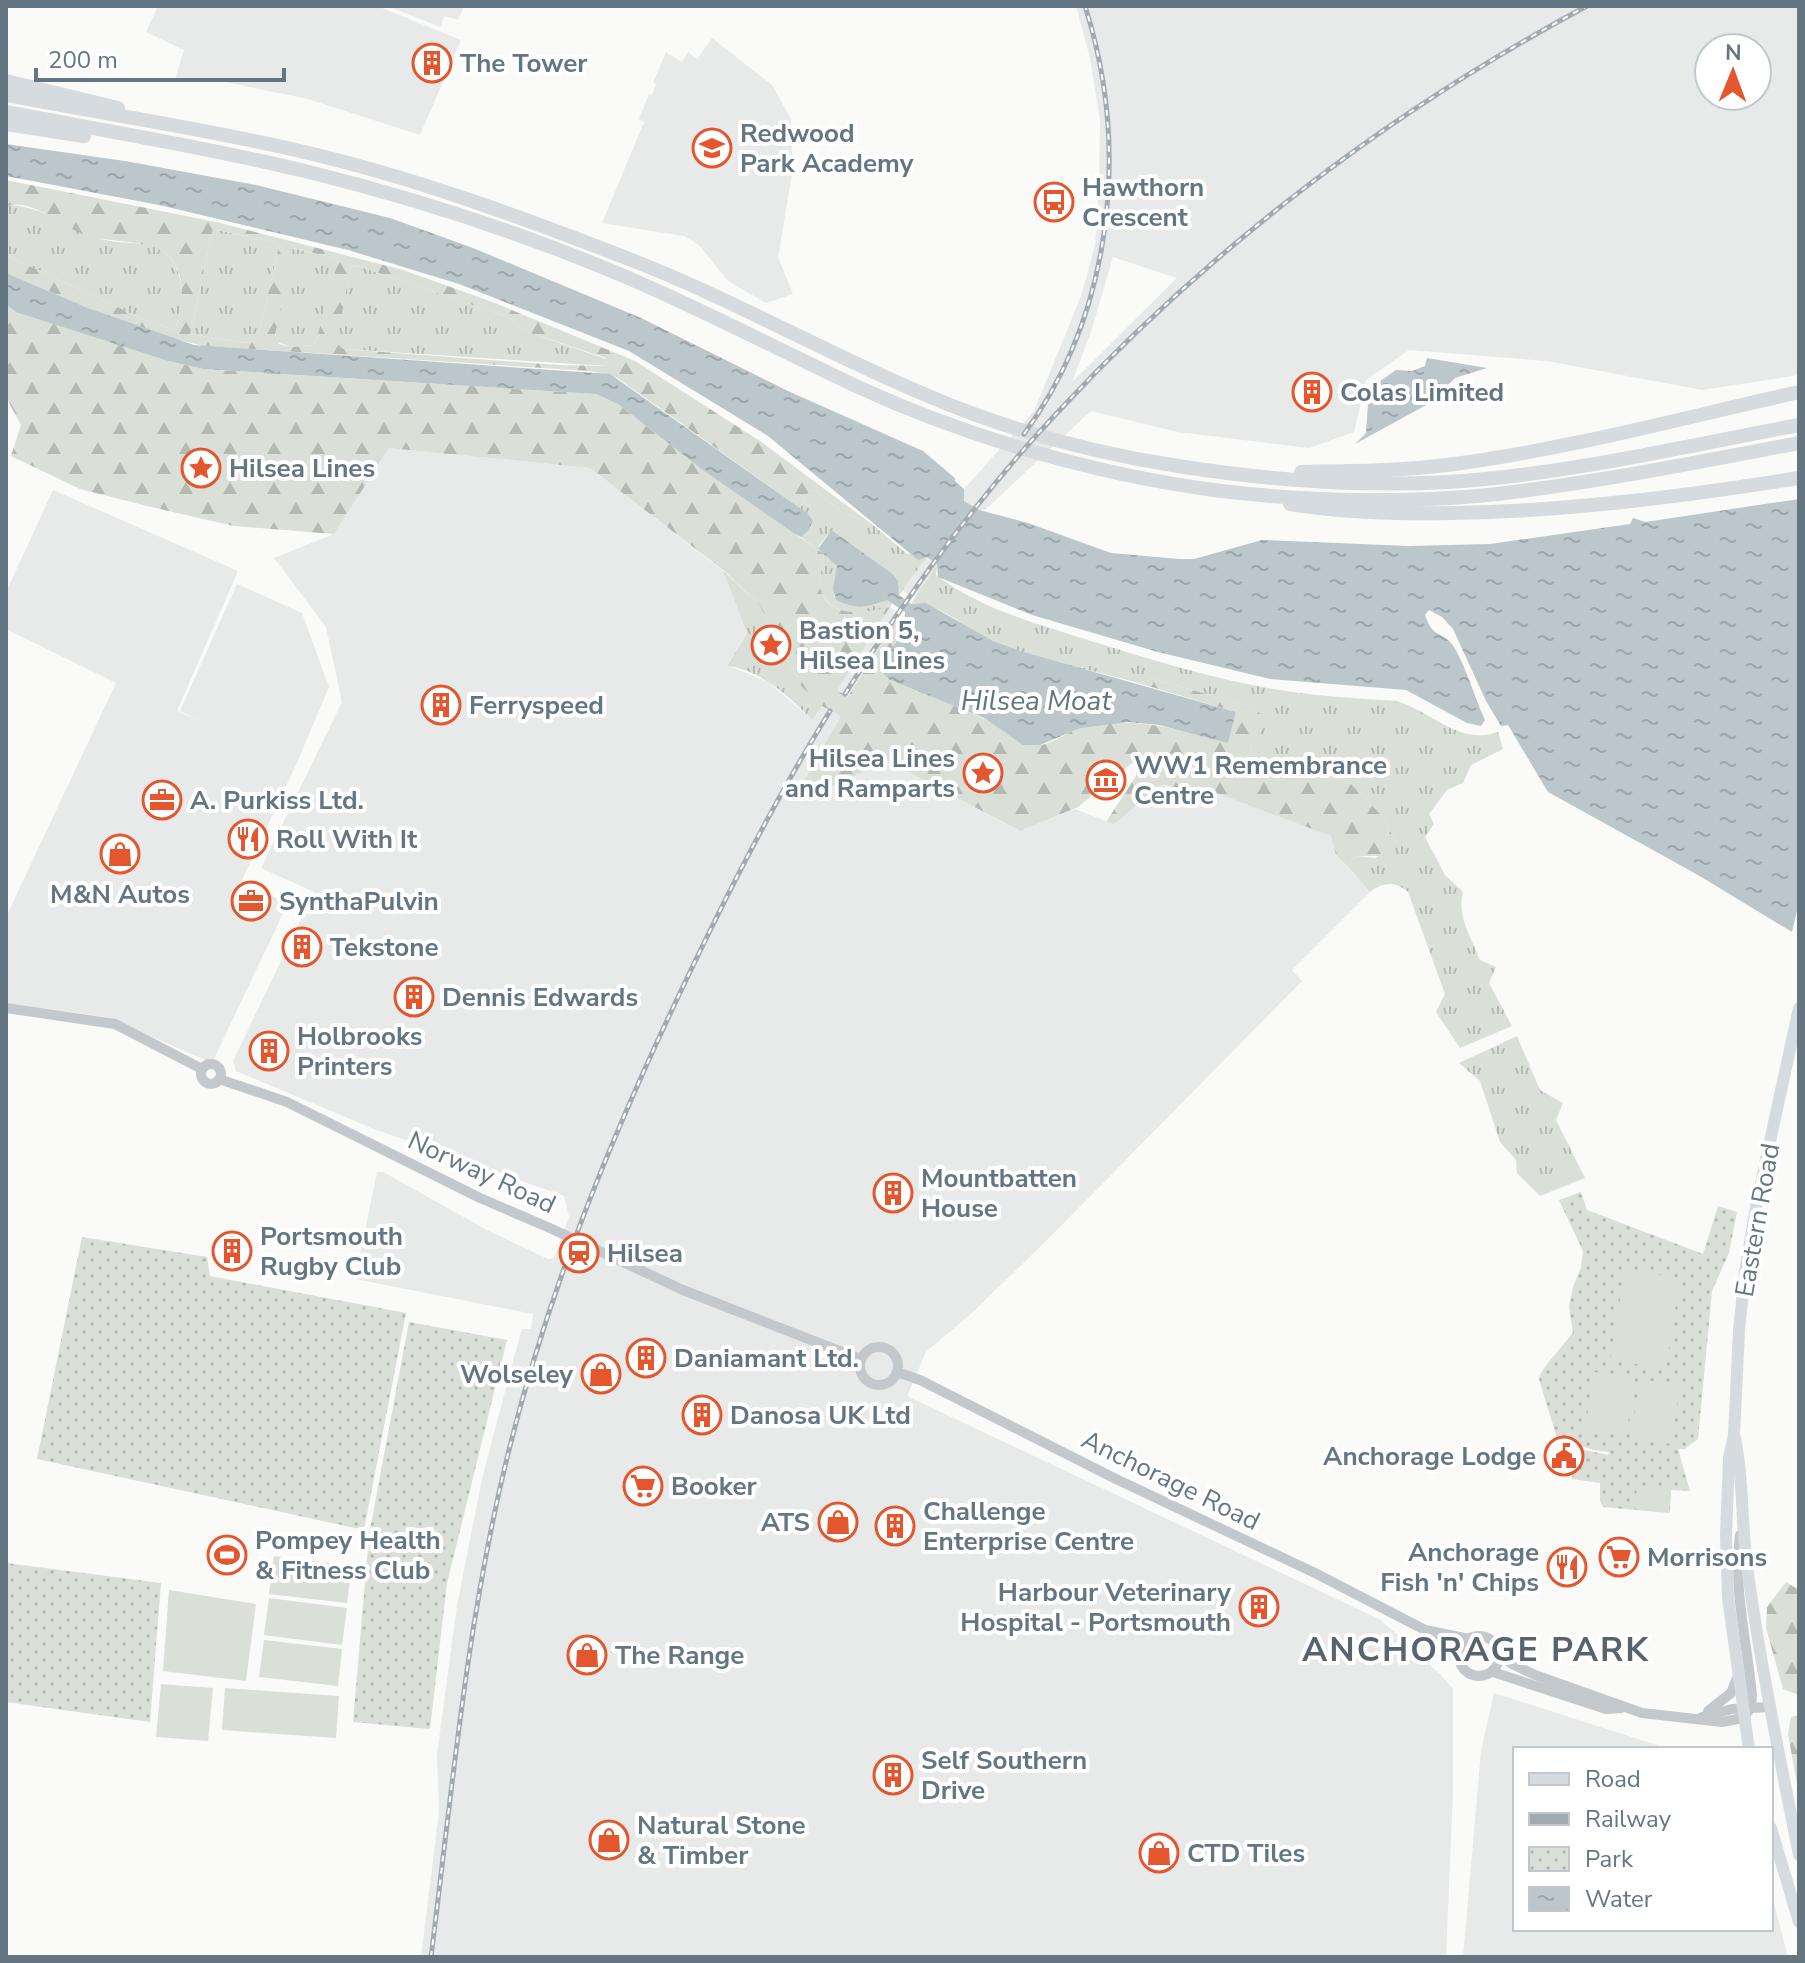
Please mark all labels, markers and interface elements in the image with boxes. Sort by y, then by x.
scale bar [36,32,284,82]
north arrow [1693,32,1773,112]
text: N [1725,38,1742,68]
building icon: The Tower [411,42,453,84]
text: 200 m [48,44,118,76]
place label: The Tower [460,46,588,81]
place label: Redwood Park Academy [740,116,914,181]
school or university icon: Redwood Park Academy [691,127,733,169]
place label: Hawthorn Crescent [1082,170,1204,235]
bus stop icon: Hawthorn Crescent [1033,181,1075,223]
building icon: Colas Limited [1291,371,1333,413]
place label: Colas Limited [1340,375,1504,410]
place icon: Hilsea Lines [180,447,222,489]
place label: Hilsea Lines [229,451,375,486]
place label: Bastion 5, Hilsea Lines [799,613,945,678]
place icon: Bastion 5, Hilsea Lines [750,624,792,666]
water label: Hilsea Moat [961,682,1112,720]
building icon: Ferryspeed [420,684,462,726]
place label: Ferryspeed [469,688,604,723]
place label: Hilsea Lines and Ramparts [785,741,955,806]
place label: WW1 Remembrance Centre [1134,748,1387,813]
place icon: Hilsea Lines and Ramparts [962,752,1004,794]
museum icon: WW1 Remembrance Centre [1085,759,1127,801]
office icon: A. Purkiss Ltd. [141,779,183,821]
place label: A. Purkiss Ltd. [190,783,364,818]
restaurant icon: Roll With It [227,818,269,860]
place label: Roll With It [276,822,418,857]
shop icon: M&N Autos [99,833,141,875]
place label: M&N Autos [50,877,190,912]
office icon: SynthaPulvin [230,880,272,922]
place label: SynthaPulvin [279,884,439,919]
building icon: Tekstone [281,926,323,968]
place label: Tekstone [330,930,439,965]
building icon: Dennis Edwards [393,976,435,1018]
place label: Dennis Edwards [442,980,638,1015]
place label: Holbrooks Printers [297,1019,422,1084]
building icon: Holbrooks Printers [248,1030,290,1072]
street label: Norway Road [402,1123,561,1222]
street label: Eastern Road [1727,1141,1788,1300]
place label: Mountbatten House [921,1161,1077,1226]
building icon: Mountbatten House [872,1172,914,1214]
place label: Portsmouth Rugby Club [260,1219,403,1284]
building icon: Portsmouth Rugby Club [211,1230,253,1272]
station icon: Hilsea [558,1232,600,1274]
place label: Hilsea [607,1236,683,1271]
building icon: Daniamant Ltd. [625,1337,667,1379]
place label: Daniamant Ltd. [674,1341,859,1376]
shop icon: Wolseley [580,1353,622,1395]
place label: Wolseley [460,1357,573,1392]
building icon: Danosa UK Ltd [681,1394,723,1436]
place label: Danosa UK Ltd [730,1398,911,1433]
street label: Anchorage Road [1076,1422,1266,1539]
public building icon: Anchorage Lodge [1543,1435,1585,1477]
place label: Anchorage Lodge [1323,1439,1536,1474]
supermarket icon: Booker [622,1465,664,1507]
place label: Booker [671,1469,758,1504]
place label: Challenge Enterprise Centre [923,1494,1134,1559]
shop icon: ATS [817,1501,859,1543]
place label: ATS [761,1505,810,1540]
building icon: Challenge Enterprise Centre [874,1505,916,1547]
place label: Pompey Health & Fitness Club [255,1523,441,1588]
sports icon: Pompey Health & Fitness Club [206,1534,248,1576]
place label: Anchorage Fish 'n' Chips [1380,1535,1539,1600]
supermarket icon: Morrisons [1598,1536,1640,1578]
place label: Morrisons [1647,1540,1767,1575]
restaurant icon: Anchorage Fish 'n' Chips [1546,1546,1588,1588]
place label: Harbour Veterinary Hospital - Portsmouth [960,1575,1231,1640]
building icon: Harbour Veterinary Hospital - Portsmouth [1238,1586,1280,1628]
district label: ANCHORAGE PARK [1302,1627,1650,1673]
shop icon: The Range [566,1634,608,1676]
place label: The Range [615,1638,744,1673]
place label: Self Southern Drive [921,1743,1087,1808]
legend [1513,1747,1773,1931]
building icon: Self Southern Drive [872,1754,914,1796]
text: Road [1585,1763,1641,1795]
text: Railway [1585,1803,1672,1835]
place label: Natural Stone & Timber [637,1808,806,1873]
shop icon: Natural Stone & Timber [588,1819,630,1861]
shop icon: CTD Tiles [1138,1832,1180,1874]
place label: CTD Tiles [1187,1836,1305,1871]
text: Park [1585,1843,1634,1875]
text: Water [1585,1883,1653,1915]

